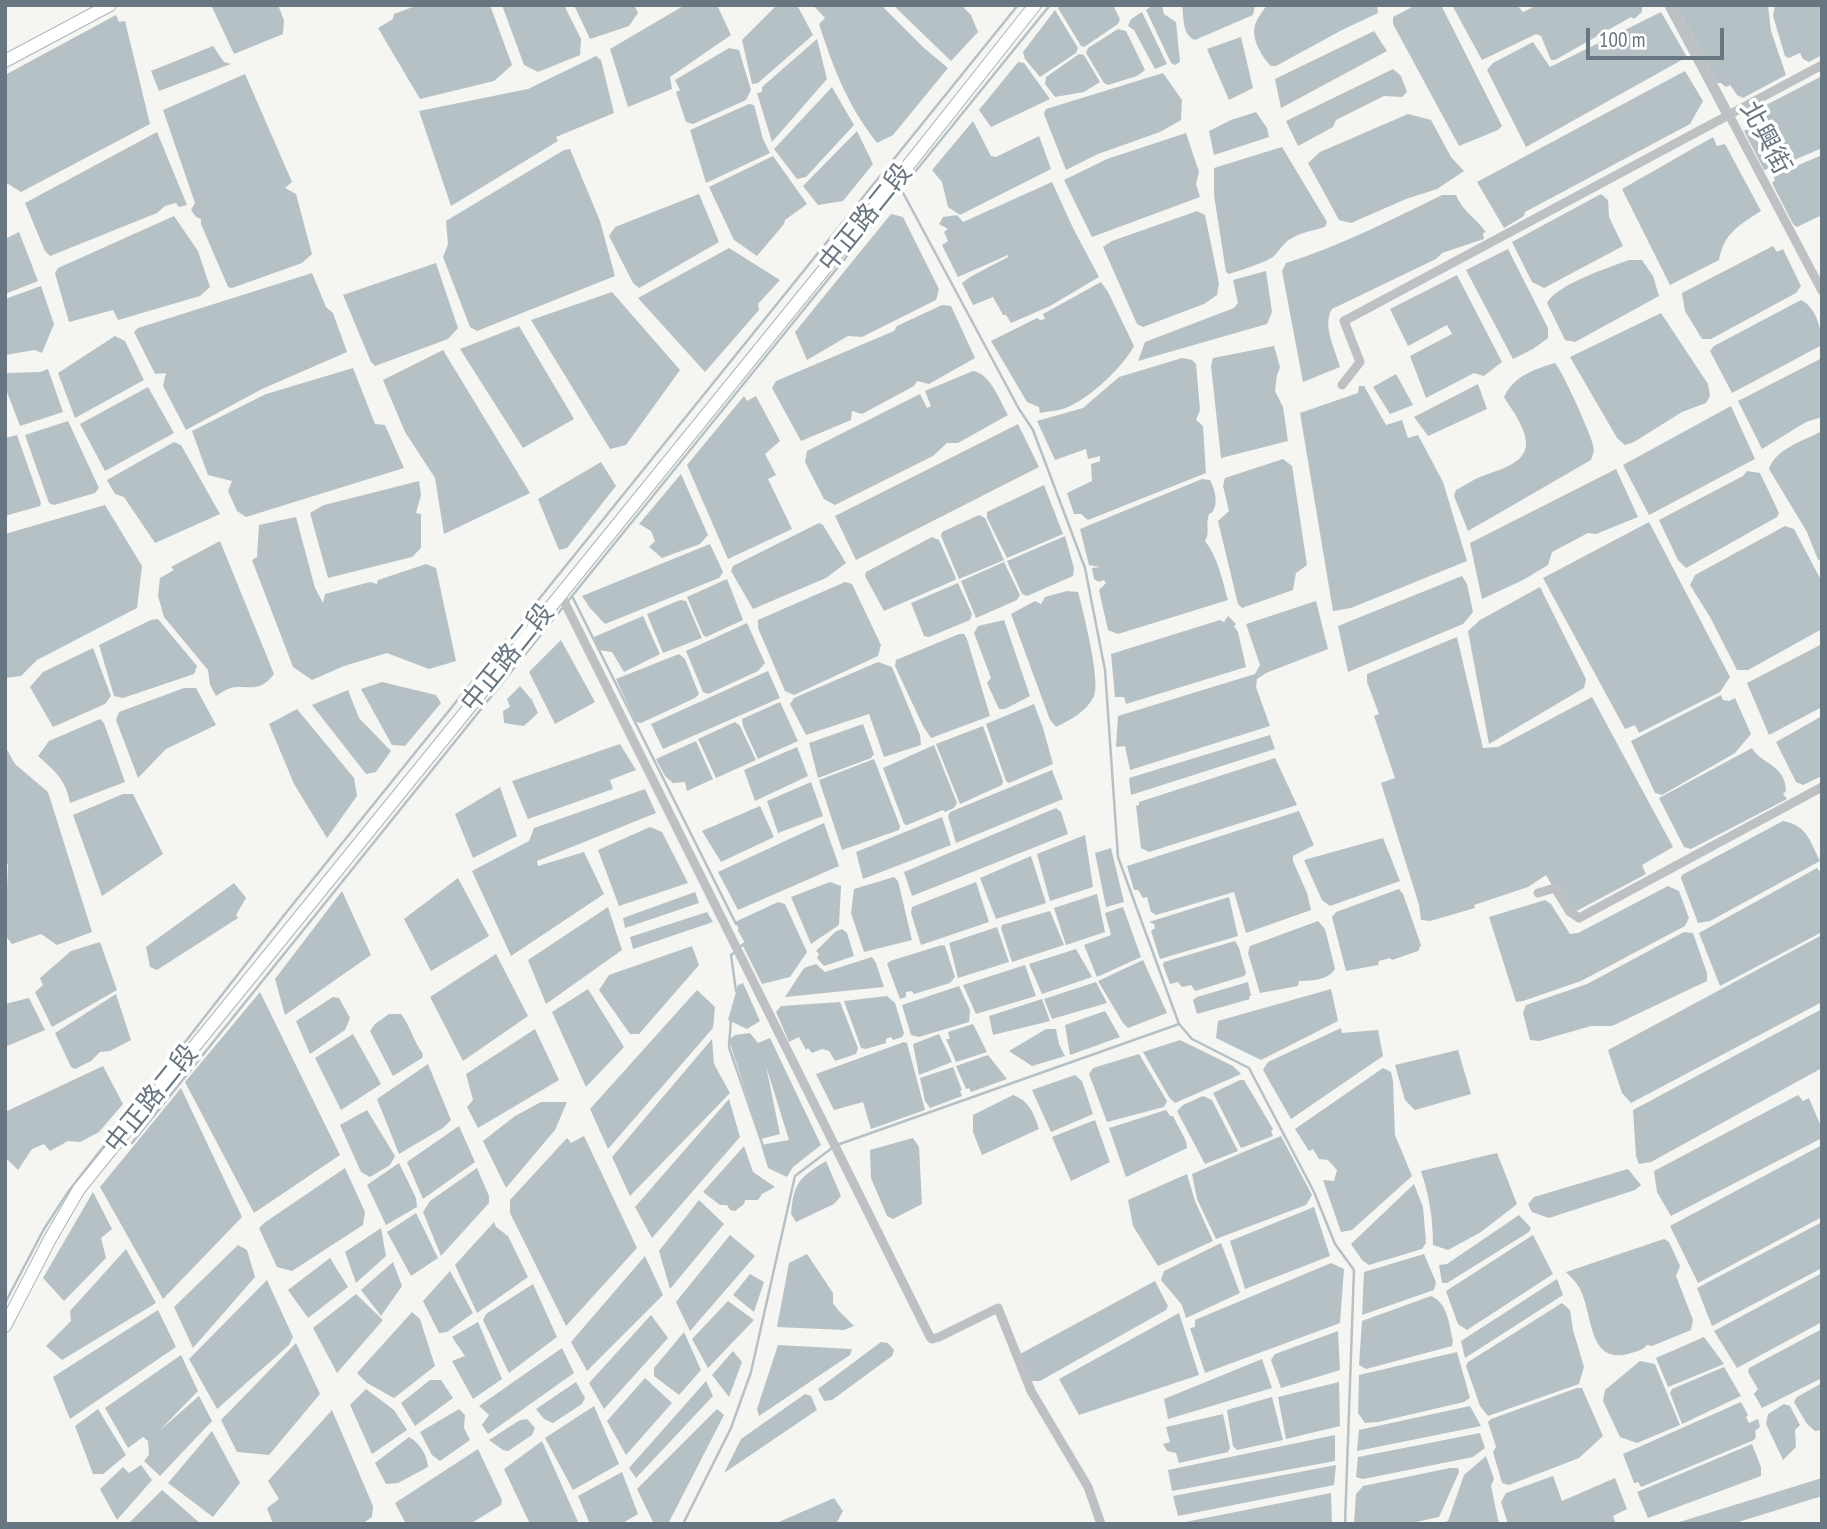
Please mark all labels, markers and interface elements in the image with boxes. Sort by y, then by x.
scale bar [1589,14,1727,58]
text: 100 m [1599,26,1645,53]
street label: 北興街 [1733,96,1797,180]
street label: 中正路二段 [813,158,919,278]
street label: 中正路二段 [455,598,561,718]
street label: 中正路二段 [99,1039,205,1159]

